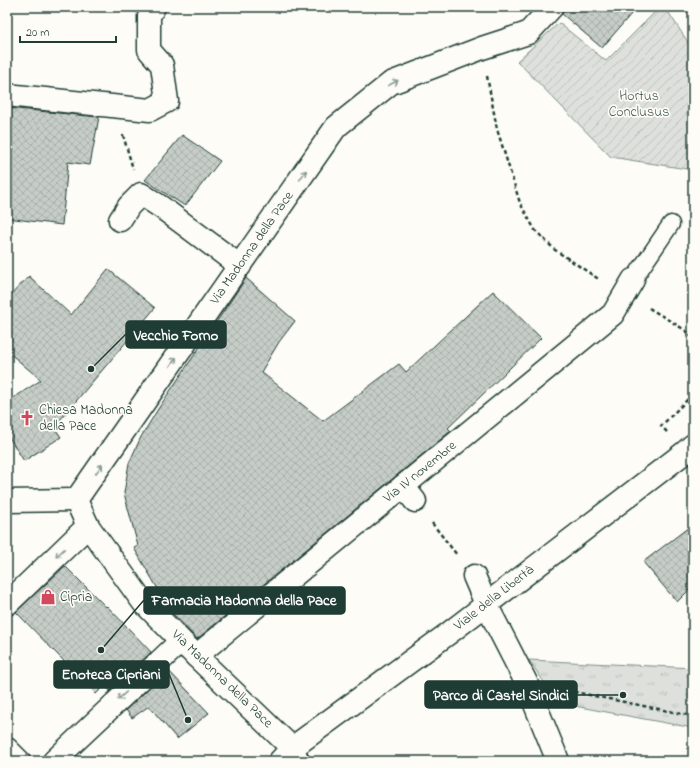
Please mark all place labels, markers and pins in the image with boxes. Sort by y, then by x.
callout: Vecchio Forno [126,321,226,348]
place label: Chiesa Madonna della Pace [39,400,133,437]
church icon: Chiesa Madonna della Pace [18,409,36,427]
place label: Cipria [60,587,92,608]
callout: Farmacia Madonna della Pace [144,587,345,614]
shop icon: Cipria [39,588,57,606]
callout: Enoteca Cipriani [54,661,169,688]
callout: Parco di Castel Sindici [425,681,577,708]

